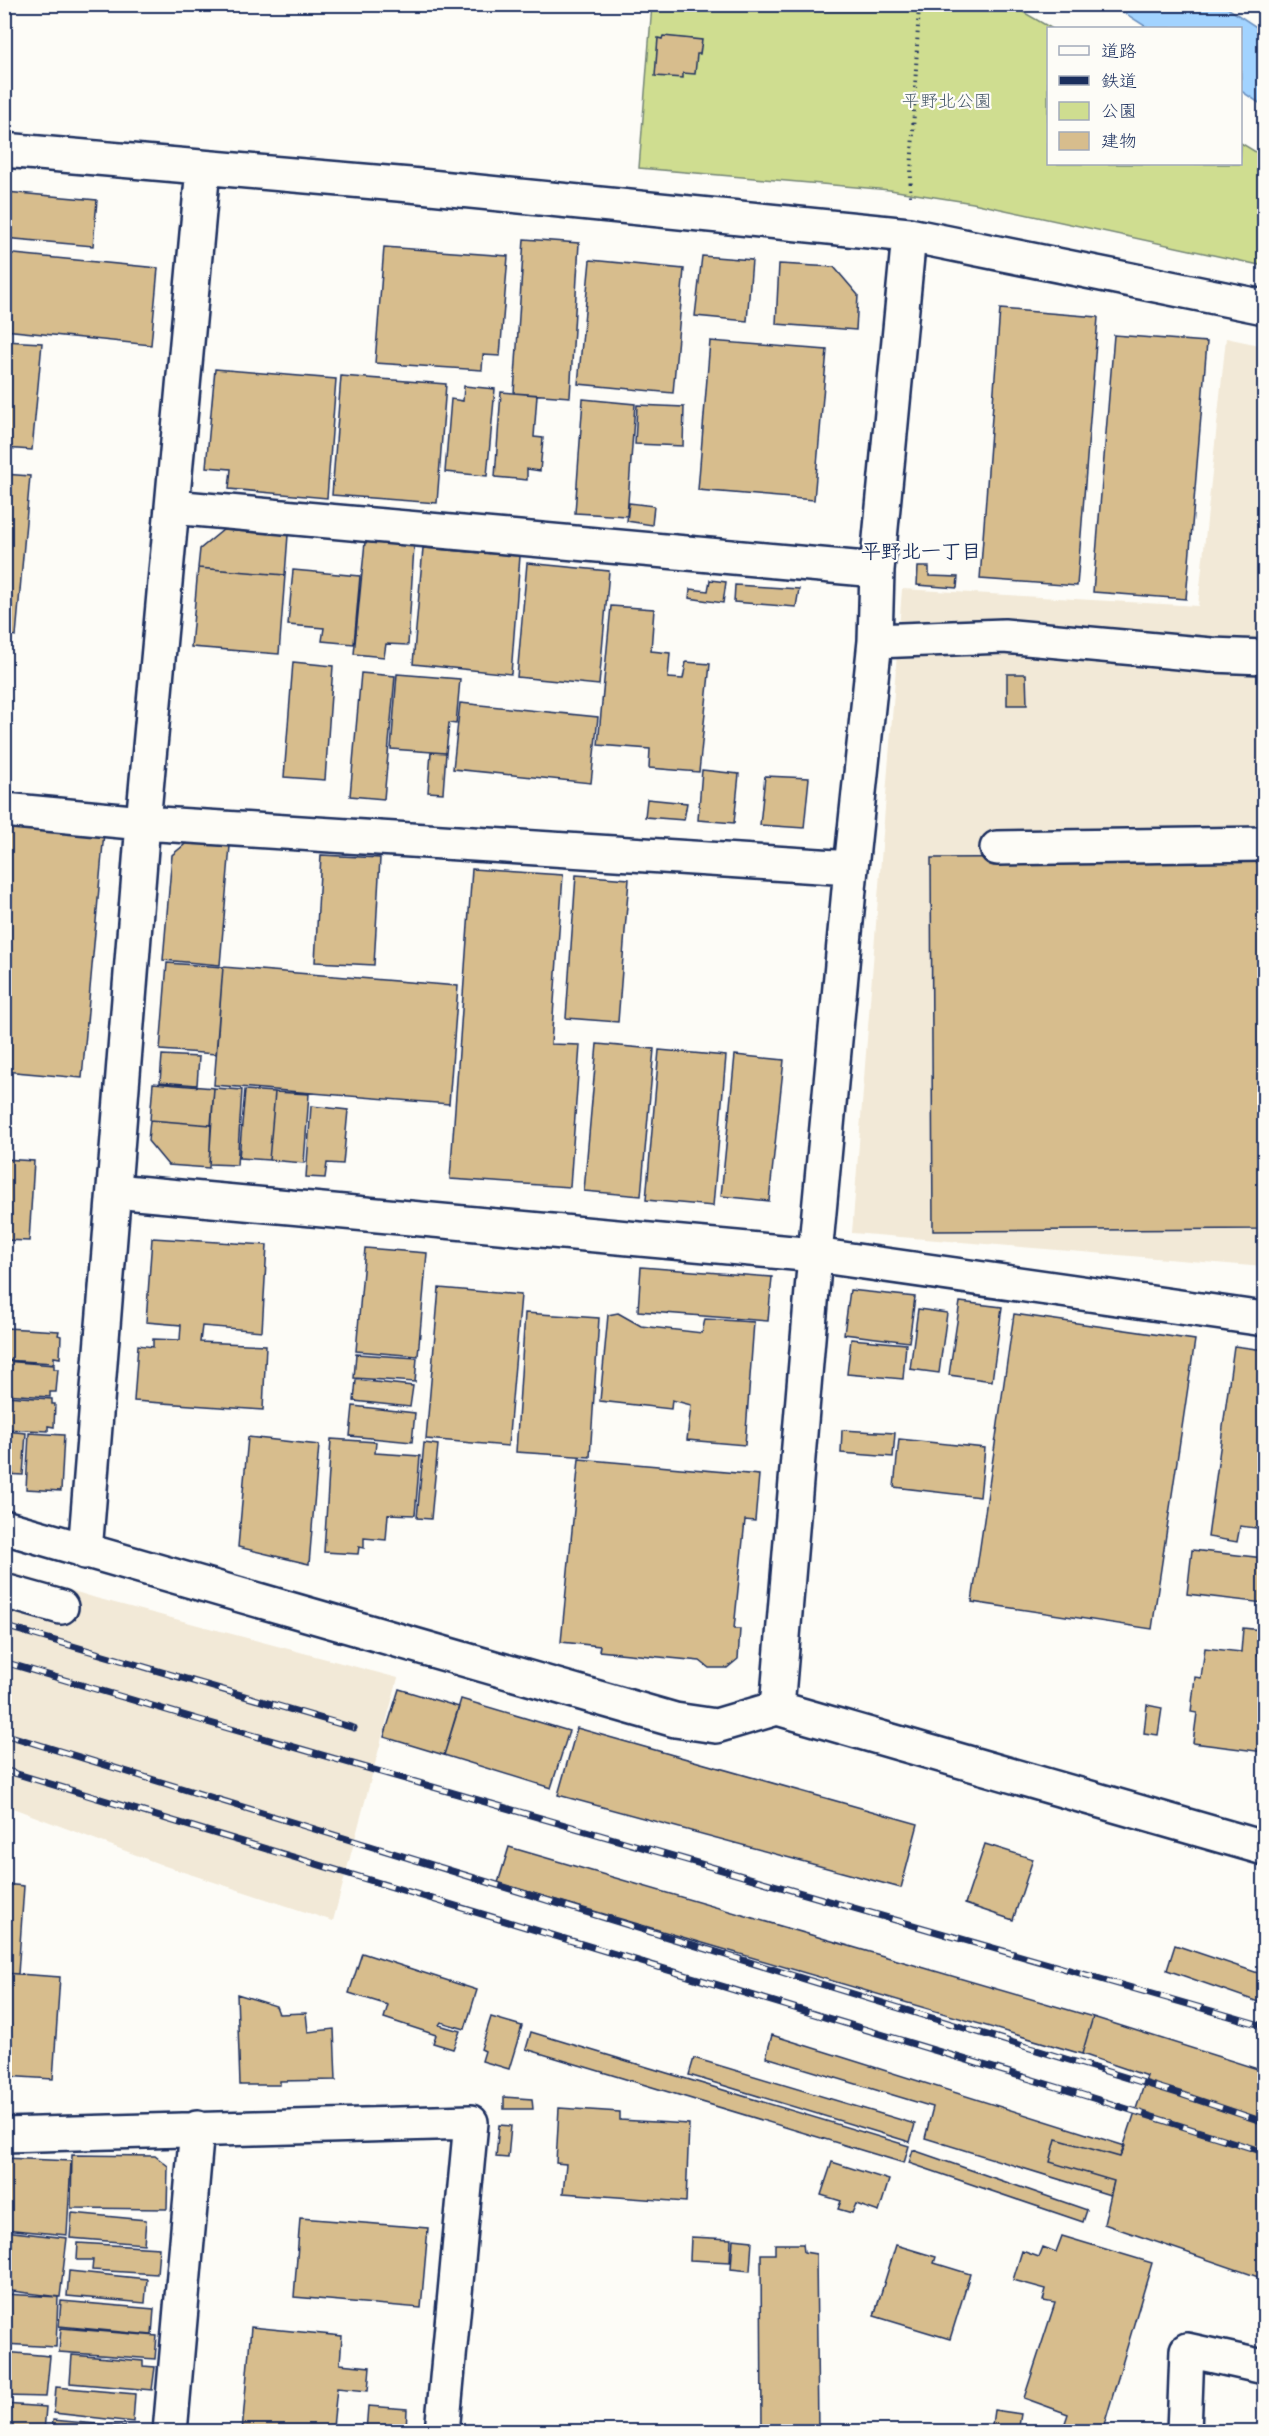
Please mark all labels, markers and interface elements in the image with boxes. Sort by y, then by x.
legend [1047,27,1242,165]
text: 道路 [1101,42,1137,64]
text: 鉄道 [1101,72,1137,94]
park label: 平野北公園 [902,93,992,114]
text: 公園 [1101,103,1137,124]
text: 建物 [1101,132,1137,154]
district label: 平野北一丁目 [861,542,981,566]

